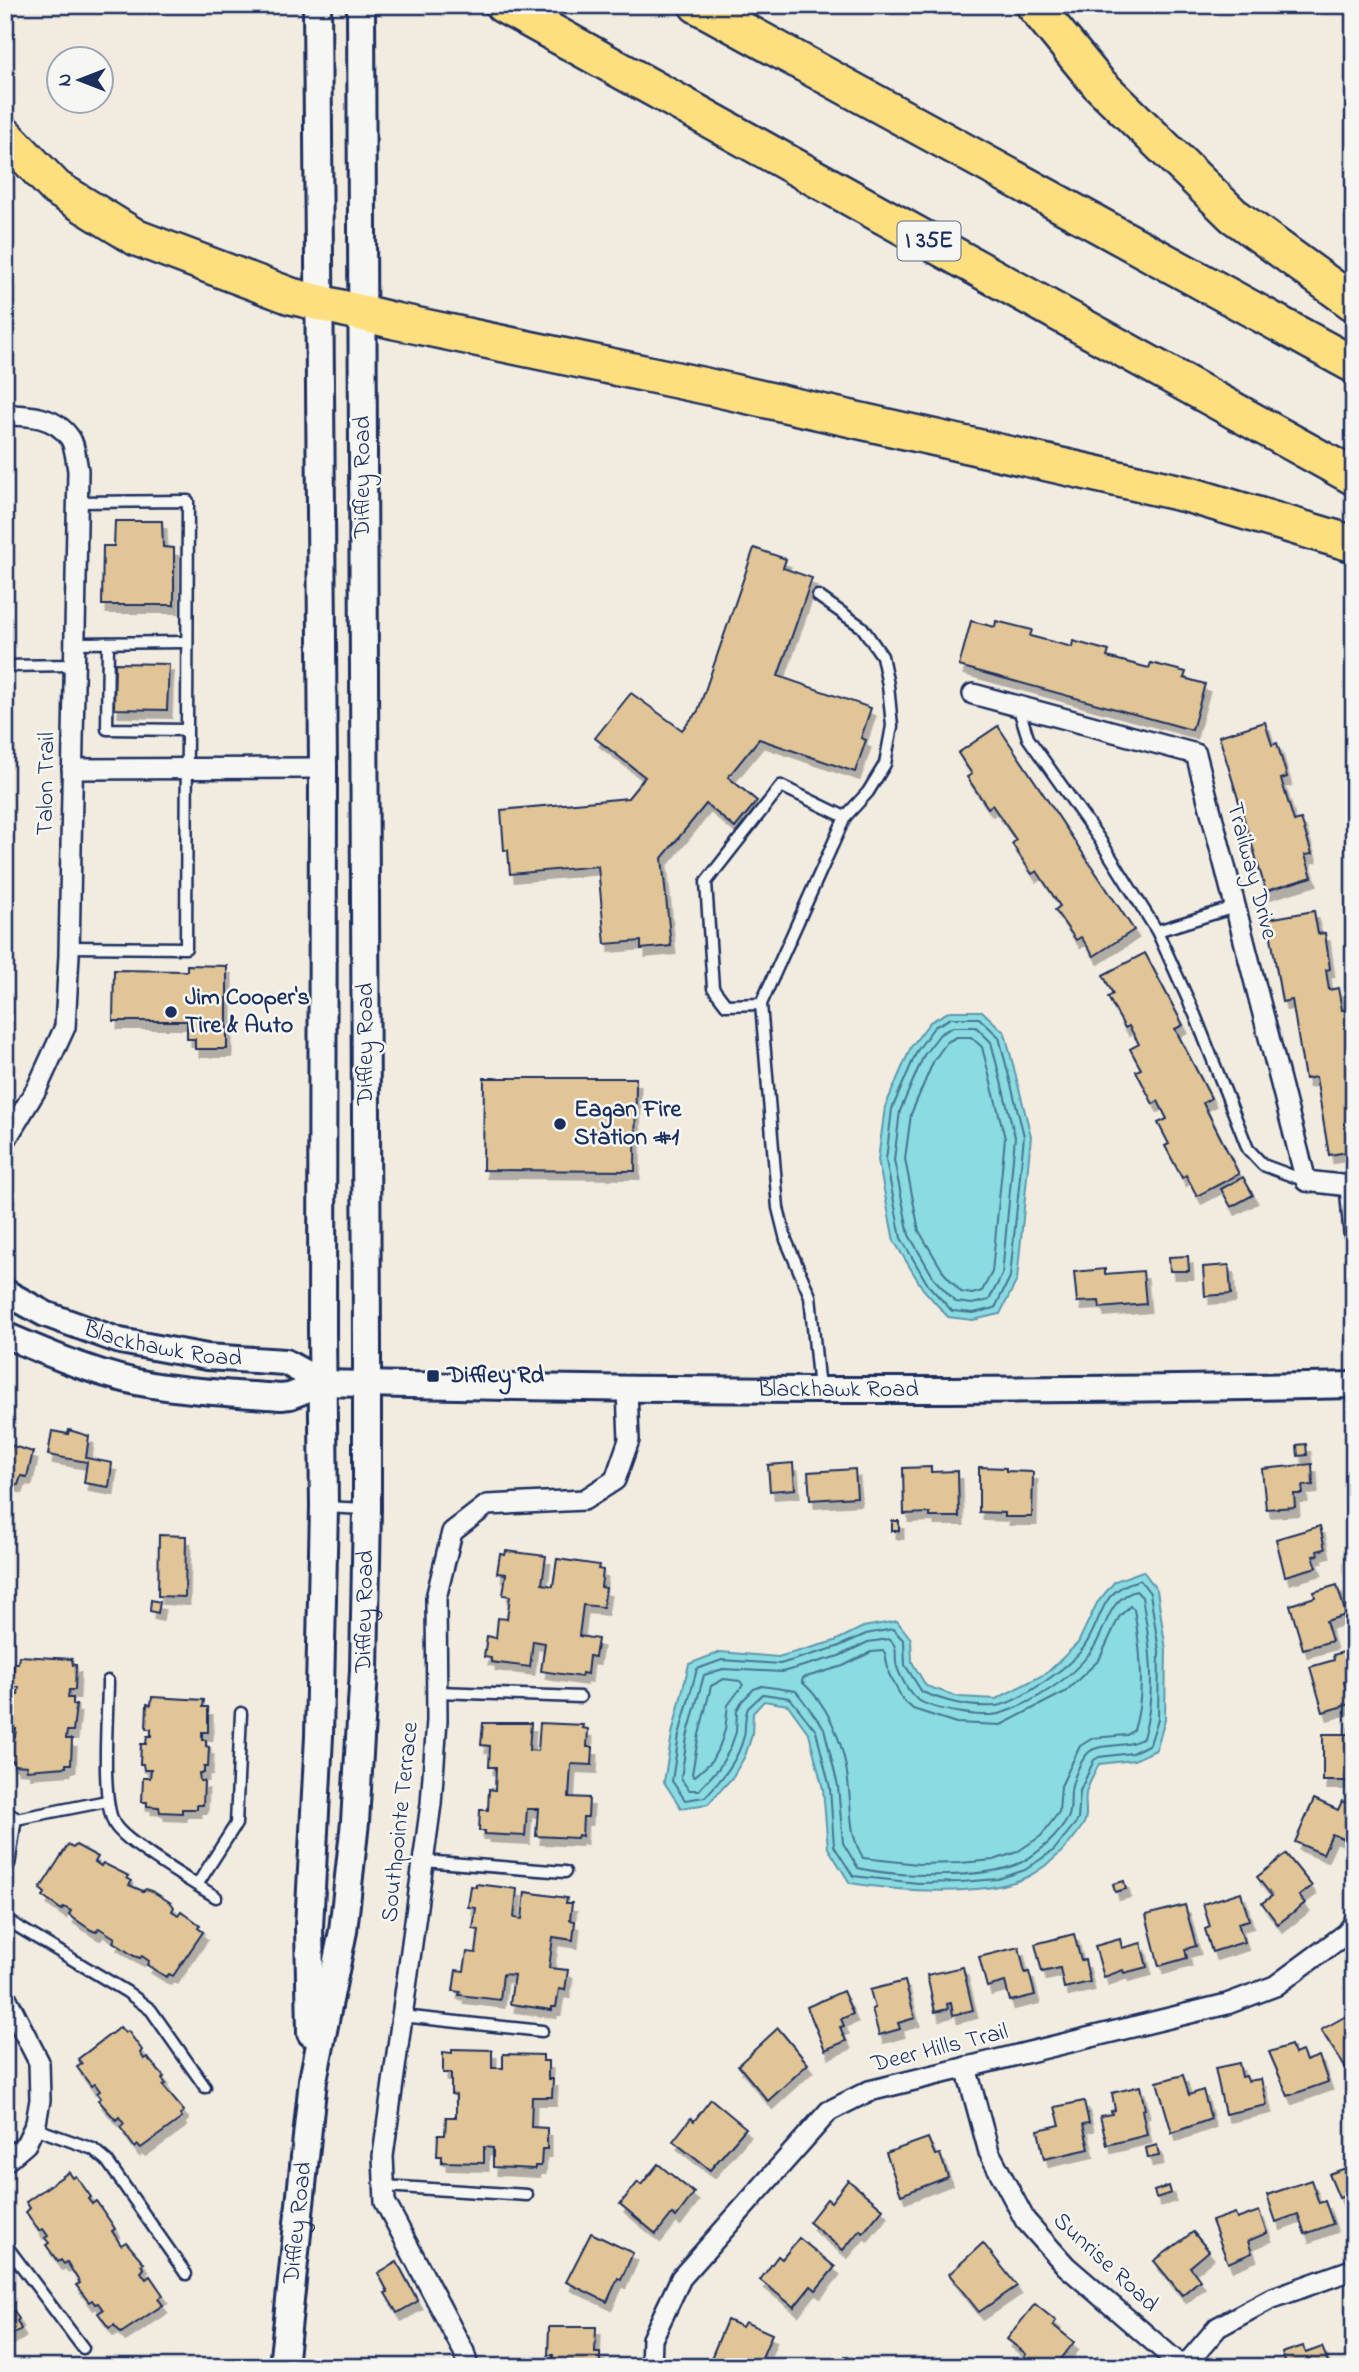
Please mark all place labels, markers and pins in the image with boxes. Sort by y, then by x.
place label: Jim Cooper's Tire & Auto [185,981,310,1044]
marker: Jim Cooper's Tire & Auto [163,1004,179,1020]
place label: Eagan Fire Station #1 [574,1093,682,1156]
marker: Eagan Fire Station #1 [552,1116,568,1132]
place label: Diffley Rd [446,1359,544,1395]
marker: Diffley Rd [425,1368,441,1384]

